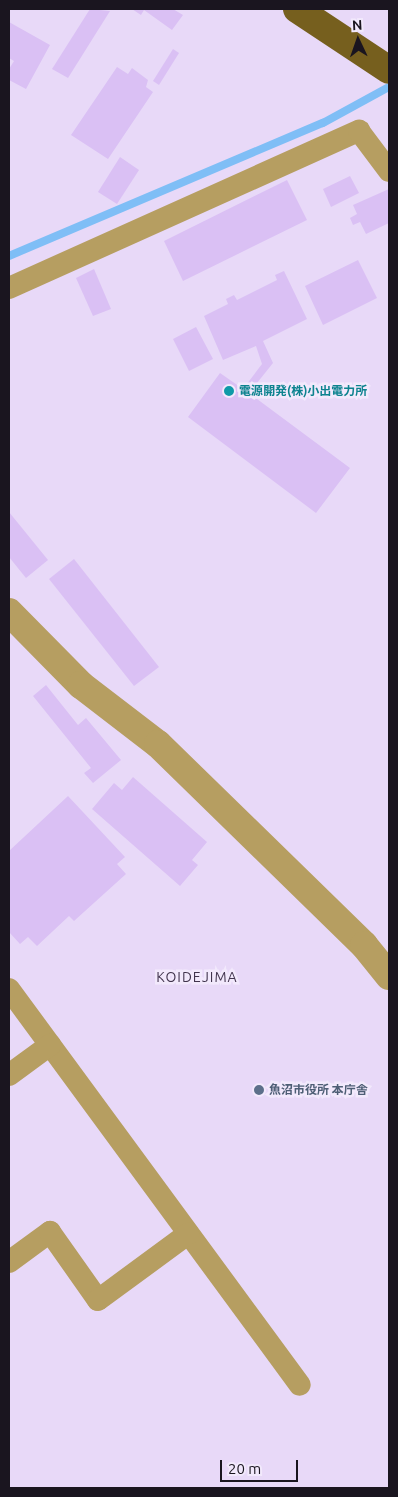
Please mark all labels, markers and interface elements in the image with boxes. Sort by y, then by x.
north arrow [333,15,383,65]
text: N [352,17,363,33]
place label: 電源開発(株)小出電力所 [239,384,367,398]
marker: 電源開発(株)小出電力所 [223,385,235,397]
district label: KOIDEJIMA [155,969,239,985]
place label: 魚沼市役所 本庁舎 [269,1083,368,1097]
marker: 魚沼市役所 本庁舎 [253,1084,265,1096]
scale bar [223,1450,300,1482]
text: 20 m [228,1460,261,1477]

